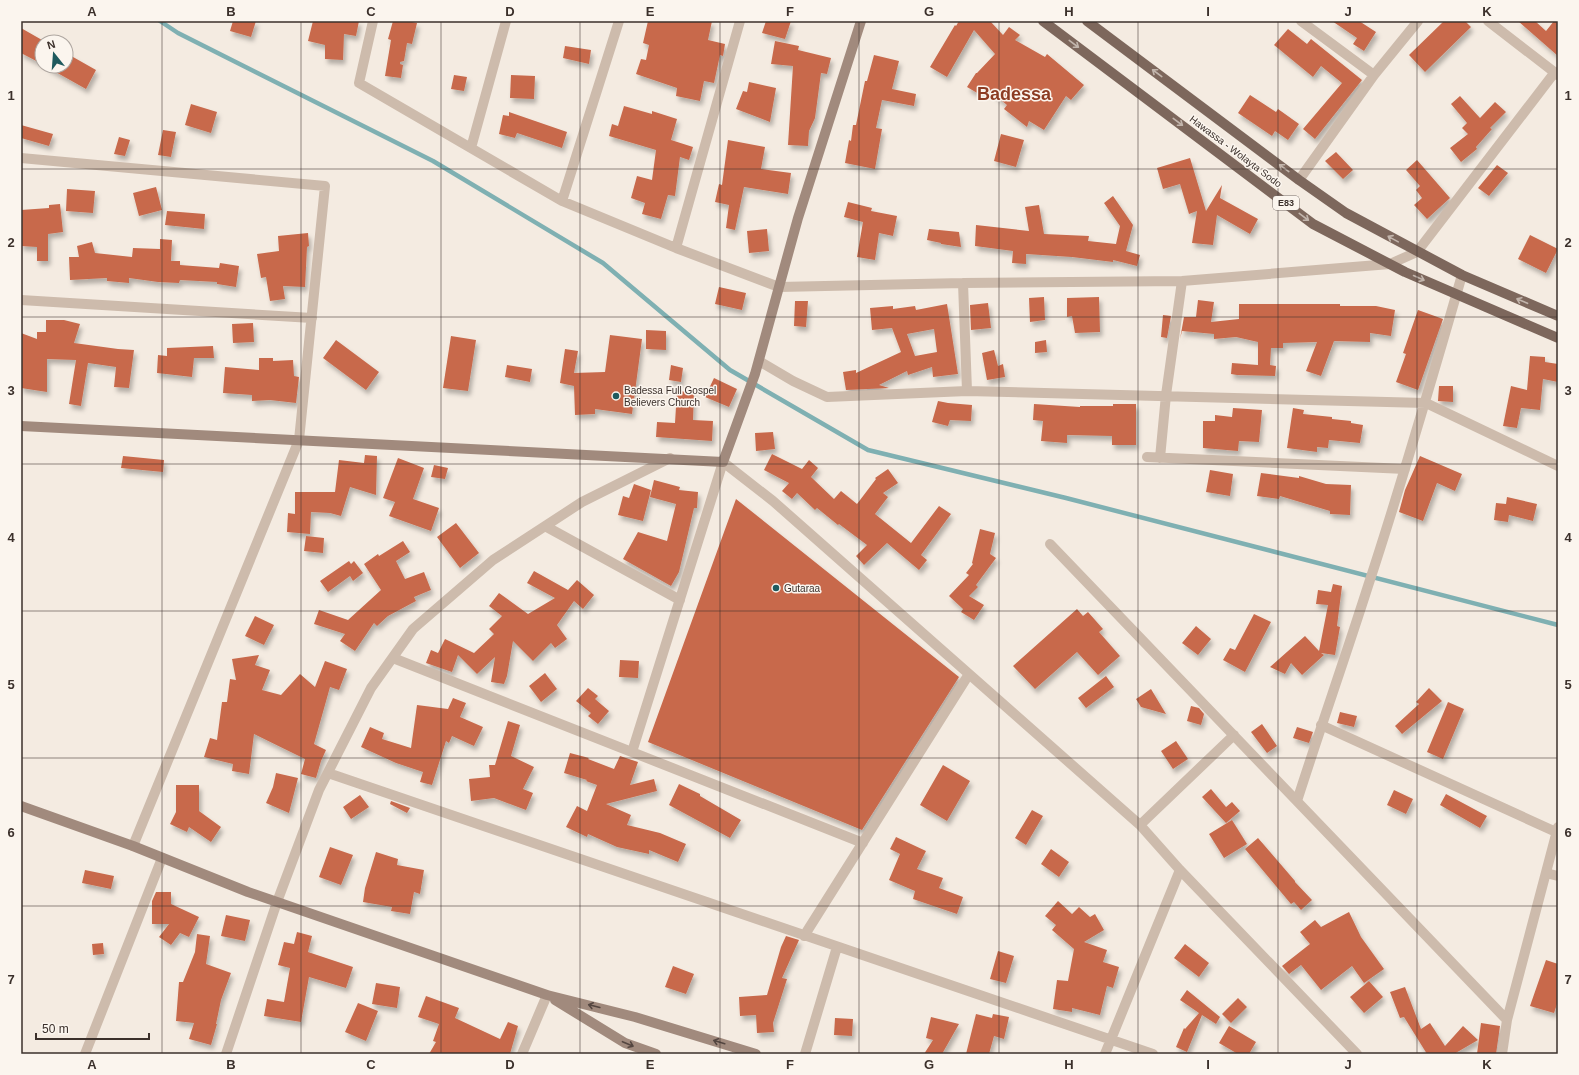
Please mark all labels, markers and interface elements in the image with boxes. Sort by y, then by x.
text: A [87,4,97,19]
text: B [226,4,236,19]
text: C [366,4,376,19]
text: D [505,4,515,19]
text: E [646,4,655,19]
text: F [786,4,794,19]
text: G [924,4,934,19]
text: H [1064,4,1074,19]
text: I [1206,4,1210,19]
text: J [1344,4,1352,19]
text: K [1482,4,1492,19]
north arrow [34,34,74,74]
text: N [46,38,57,51]
one-way arrow [1068,40,1079,49]
one-way arrow [1152,69,1163,78]
district label: Badessa [977,84,1052,104]
text: 1 [7,88,15,103]
text: 1 [1564,88,1572,103]
street label: Hawassa - Wolayta Sodo [1188,113,1284,190]
one-way arrow [1172,118,1183,127]
one-way arrow [1278,164,1289,172]
road number: E83 [1273,196,1299,210]
one-way arrow [1299,213,1310,221]
one-way arrow [1387,234,1399,242]
text: 2 [7,235,15,250]
text: 2 [1564,235,1572,250]
one-way arrow [1413,275,1425,282]
one-way arrow [1517,297,1529,304]
text: 3 [7,383,15,398]
text: 3 [1564,383,1572,398]
place label: Badessa Full Gospel Believers Church [624,385,716,408]
marker: Badessa Full Gospel Believers Church [611,391,621,401]
text: 4 [7,530,15,545]
text: 4 [1564,530,1572,545]
marker: Gutaraa [771,583,781,593]
place label: Gutaraa [784,583,821,594]
text: 5 [7,677,15,692]
text: 5 [1564,677,1572,692]
text: 6 [7,825,15,840]
text: 6 [1564,825,1572,840]
text: 7 [7,972,15,987]
text: 7 [1564,972,1572,987]
one-way arrow [588,1002,601,1010]
scale bar [36,1015,149,1041]
text: 50 m [42,1022,69,1036]
one-way arrow [713,1038,725,1046]
one-way arrow [622,1040,634,1048]
text: A [87,1057,97,1072]
text: B [226,1057,236,1072]
text: C [366,1057,376,1072]
text: D [505,1057,515,1072]
text: E [646,1057,655,1072]
text: F [786,1057,794,1072]
text: G [924,1057,934,1072]
text: H [1064,1057,1074,1072]
text: I [1206,1057,1210,1072]
text: J [1344,1057,1352,1072]
text: K [1482,1057,1492,1072]

